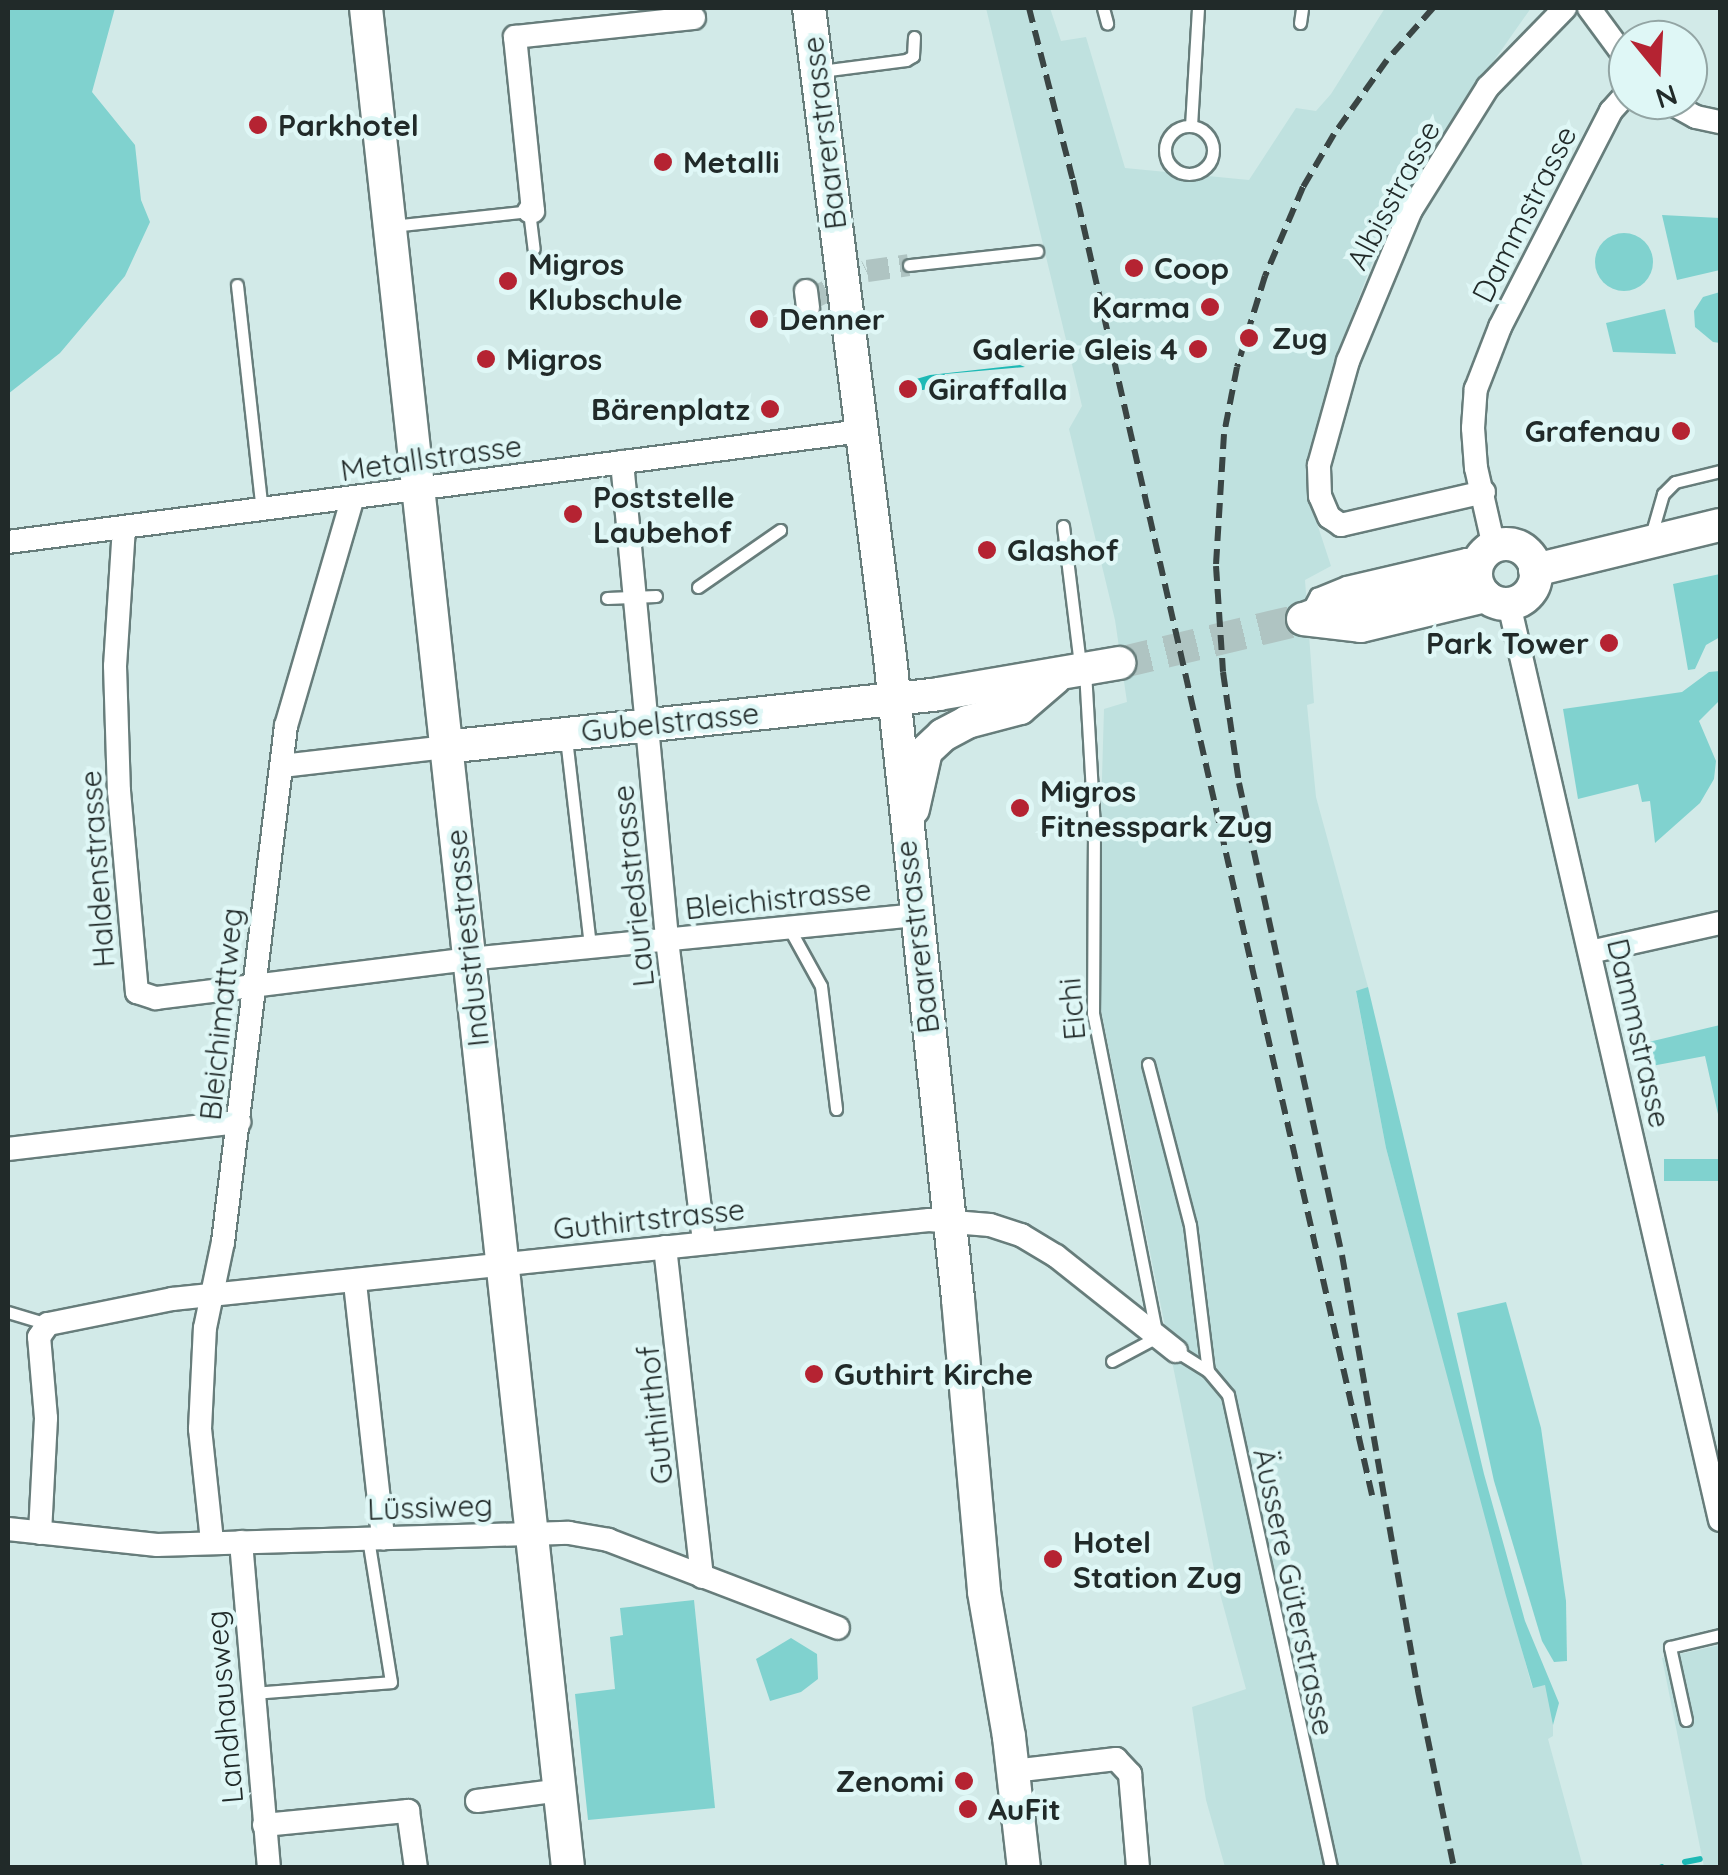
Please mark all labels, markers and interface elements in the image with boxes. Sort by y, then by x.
north arrow [1608,20,1708,120]
street label: Baarerstrasse [794,34,854,232]
text: N [1652,77,1682,117]
place label: Parkhotel [278,107,419,143]
marker: Parkhotel [247,114,269,136]
street label: Albisstrasse [1339,114,1447,276]
street label: Dammstrasse [1464,120,1584,308]
place label: Metalli [683,144,780,180]
marker: Metalli [652,151,674,173]
place label: Migros Klubschule [528,246,683,316]
place label: Coop [1154,250,1229,286]
marker: Coop [1123,257,1145,279]
marker: Migros Klubschule [497,270,519,292]
place label: Karma [1092,289,1190,325]
marker: Karma [1199,296,1221,318]
place label: Denner [779,301,885,337]
marker: Denner [748,308,770,330]
place label: Zug [1272,320,1328,356]
marker: Zug [1236,325,1262,351]
place label: Galerie Gleis 4 [972,331,1178,367]
marker: Galerie Gleis 4 [1187,338,1209,360]
place label: Migros [506,341,602,377]
marker: Migros [475,348,497,370]
place label: Giraffalla [928,371,1068,407]
marker: Giraffalla [897,378,919,400]
place label: Bärenplatz [591,391,750,427]
marker: Bärenplatz [759,398,781,420]
place label: Grafenau [1525,413,1661,449]
marker: Grafenau [1670,420,1692,442]
street label: Metallstrasse [338,427,524,489]
place label: Poststelle Laubehof [593,479,735,550]
marker: Poststelle Laubehof [562,503,584,525]
place label: Glashof [1007,532,1119,568]
marker: Glashof [976,539,998,561]
place label: Park Tower [1426,625,1589,661]
marker: Park Tower [1598,632,1620,654]
street label: Gubelstrasse [579,695,761,749]
street label: Haldenstrasse [72,769,122,969]
place label: Migros Fitnesspark Zug [1040,773,1273,844]
street label: Lauriedstrasse [605,783,661,989]
marker: Migros Fitnesspark Zug [1009,797,1031,819]
street label: Industriestrasse [438,828,496,1048]
street label: Baarerstrasse [887,838,947,1036]
street label: Bleichistrasse [683,871,873,927]
street label: Bleichimattweg [192,906,250,1122]
street label: Dammstrasse [1600,935,1678,1131]
street label: Eichi [1051,976,1093,1042]
street label: Guthirtstrasse [551,1191,747,1247]
street label: Guthirthof [630,1344,680,1486]
place label: Guthirt Kirche [834,1356,1033,1392]
marker: Guthirt Kirche [803,1363,825,1385]
street label: Äussere Güterstrasse [1246,1445,1342,1739]
street label: Lüssiweg [367,1487,493,1527]
place label: Hotel Station Zug [1073,1524,1242,1594]
marker: Hotel Station Zug [1042,1548,1064,1570]
street label: Landhausweg [198,1609,250,1805]
place label: Zenomi [836,1763,944,1799]
marker: Zenomi [953,1770,975,1792]
place label: AuFit [988,1791,1061,1827]
marker: AuFit [957,1798,979,1820]

